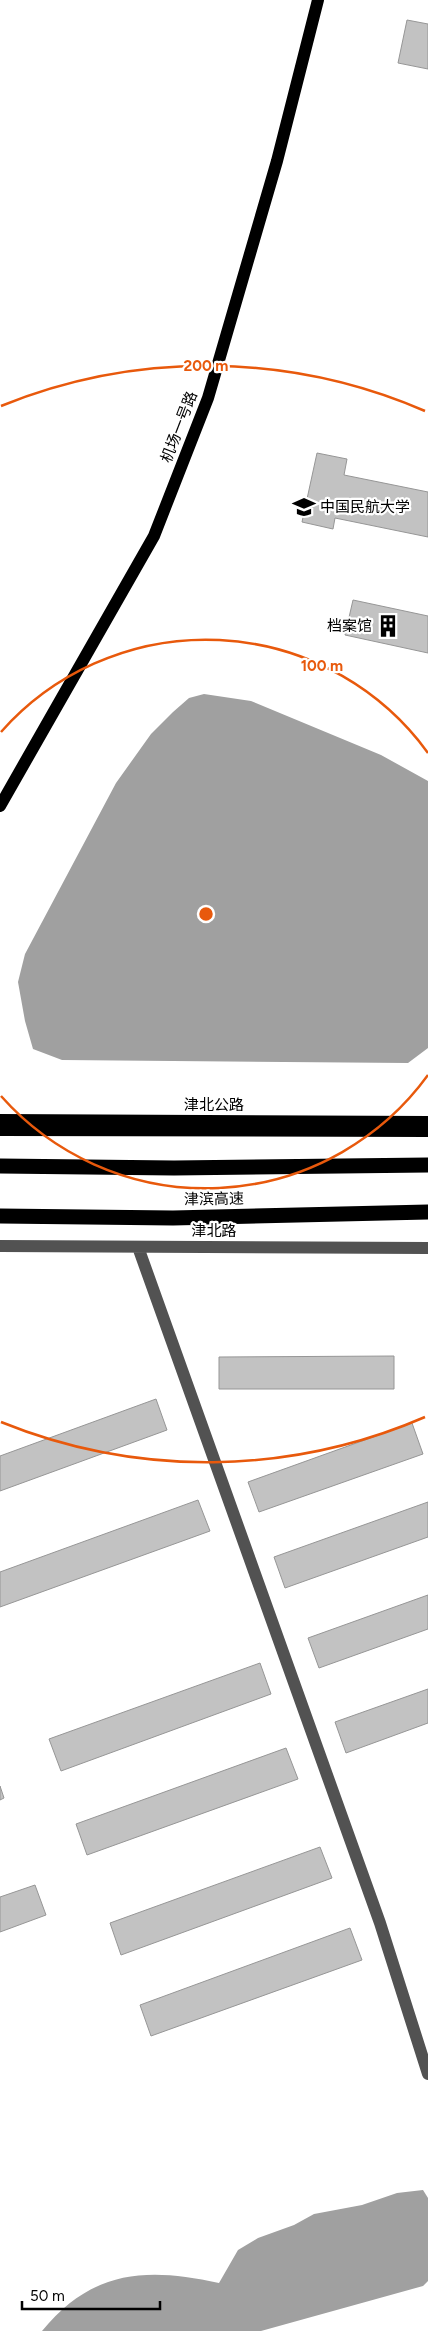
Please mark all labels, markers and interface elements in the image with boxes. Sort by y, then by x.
text: 200 m [184,357,228,375]
street label: 机场一号路 [157,389,201,465]
school or university icon: 中国民航大学 [291,494,317,520]
place label: 中国民航大学 [320,498,410,516]
building icon: 档案馆 [375,613,401,639]
place label: 档案馆 [327,617,372,635]
text: 100 m [301,657,343,675]
centre of rings [197,905,215,923]
street label: 津北公路 [184,1096,244,1114]
street label: 津滨高速 [184,1189,244,1209]
street label: 津北路 [191,1222,237,1240]
scale bar [22,2278,160,2310]
text: 50 m [30,2287,65,2305]

